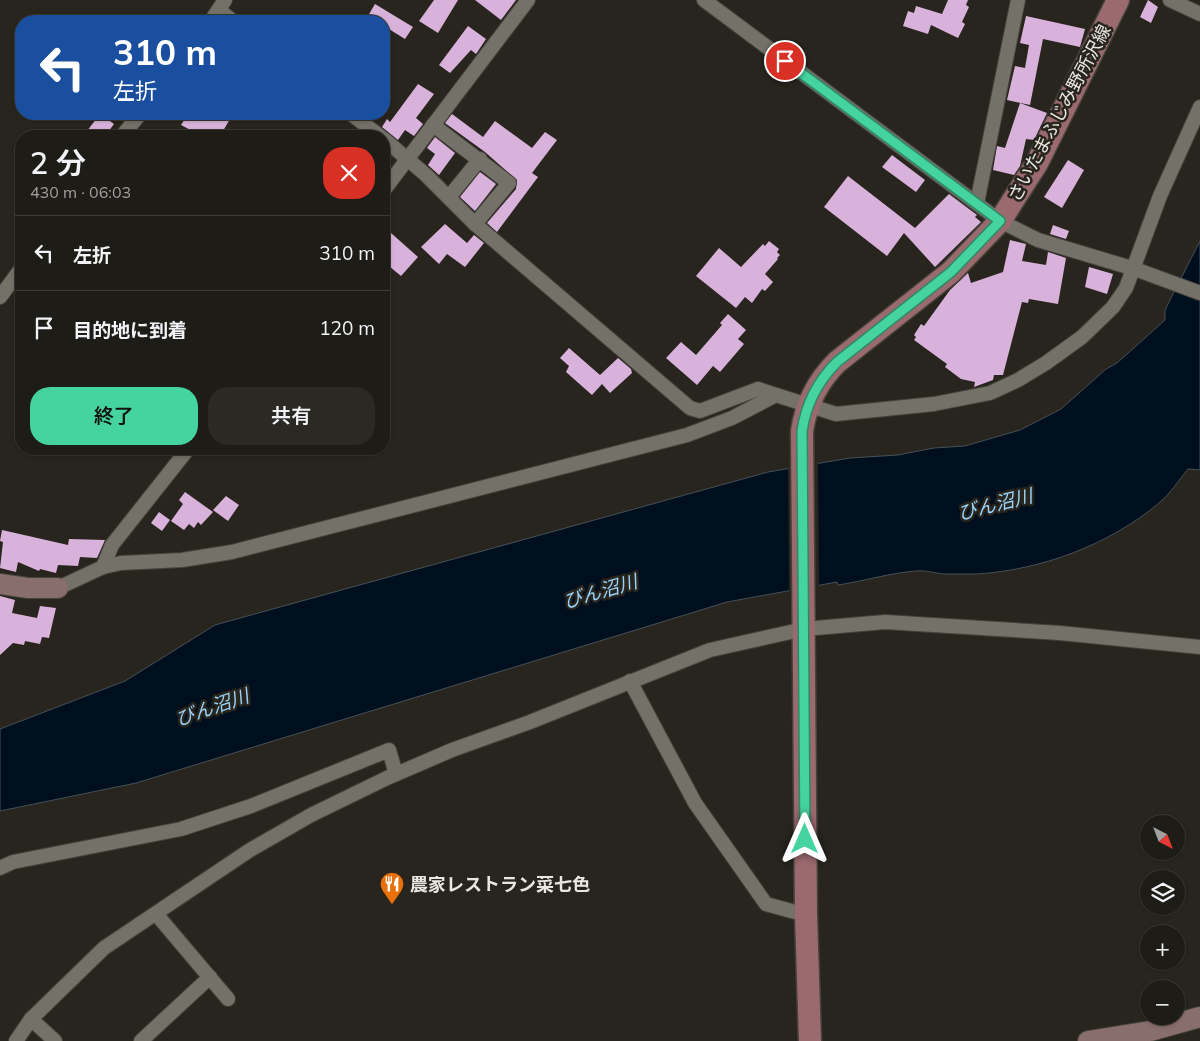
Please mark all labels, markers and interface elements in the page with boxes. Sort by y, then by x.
street label: さいたまふじみ野所沢線 [1002,20,1116,206]
text: 310 m [113,30,217,74]
icon: left [30,35,95,100]
pin [764,40,806,82]
icon: arrive [771,47,799,75]
text: 左折 [113,77,157,105]
text: 2 分 [30,144,86,182]
button: close [323,147,375,199]
text: 430 m · 06:03 [30,182,131,202]
icon: left [30,239,58,267]
text: 310 m [319,241,375,265]
text: 左折 [73,243,111,267]
icon: arrive [30,314,58,342]
text: 120 m [319,316,375,340]
text: 目的地に到着 [73,318,187,342]
button: 終了 [30,387,198,445]
button: 共有 [208,387,375,445]
water label: びん沼川 [955,483,1037,525]
water label: びん沼川 [560,568,642,613]
water label: びん沼川 [172,683,254,731]
position arrow [778,812,830,864]
north arrow [1140,815,1185,860]
map controls [1140,815,1185,1025]
button: layers [1140,870,1185,915]
restaurant icon: 農家レストラン菜七色 [379,871,405,905]
place label: 農家レストラン菜七色 [410,873,590,896]
button: + [1140,925,1185,970]
button: − [1140,980,1185,1025]

